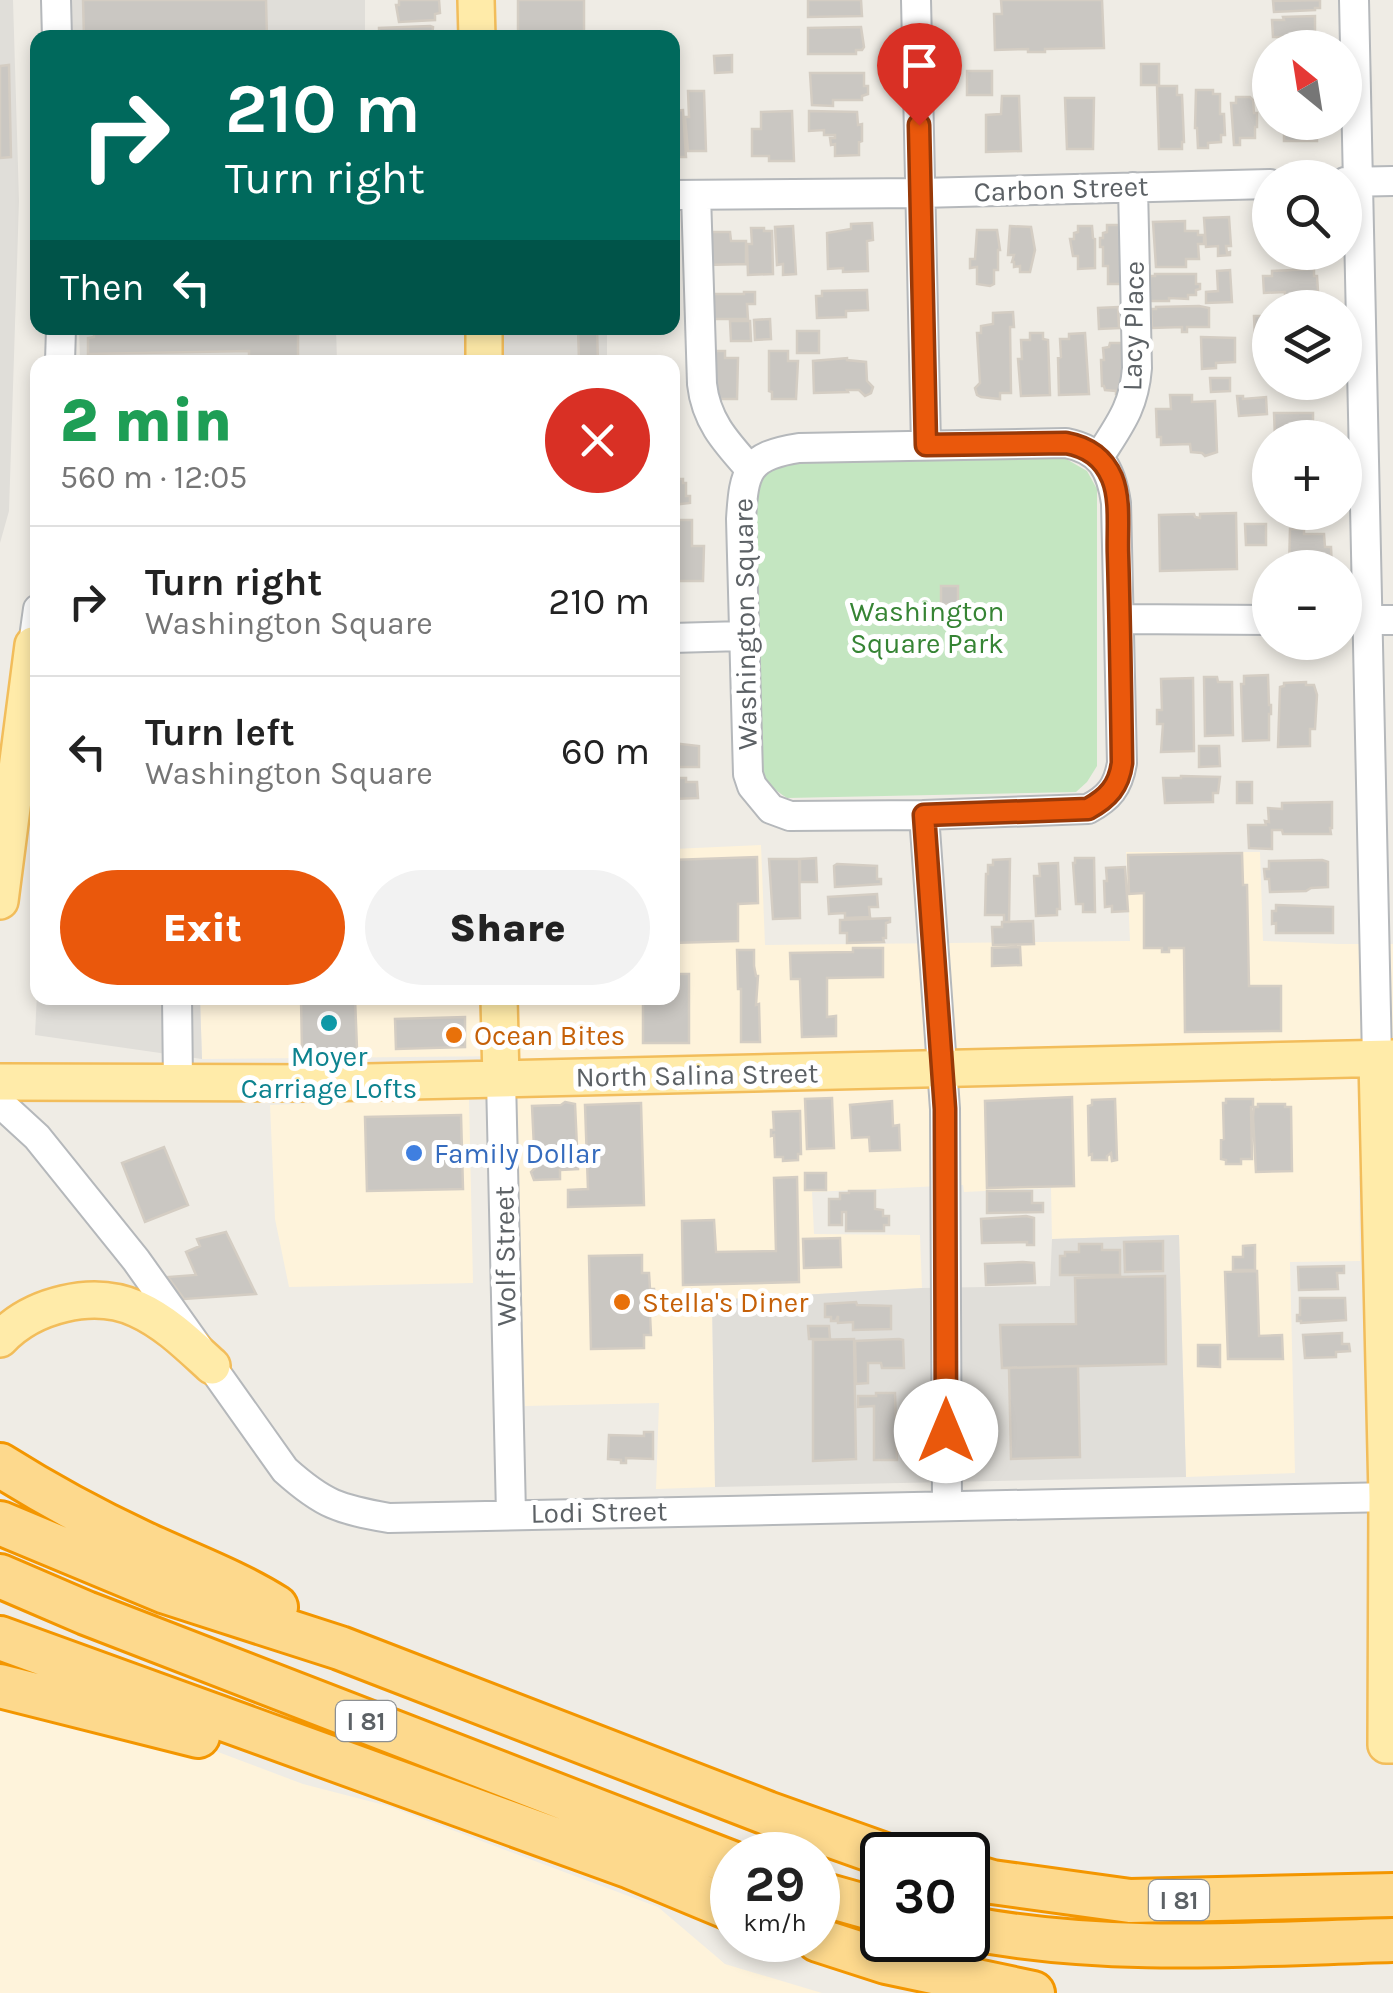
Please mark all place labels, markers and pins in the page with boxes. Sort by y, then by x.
pin [877,23,962,126]
marker: Moyer Carriage Lofts [318,1012,340,1034]
place label: Ocean Bites [474,1019,625,1052]
marker: Ocean Bites [443,1024,465,1046]
place label: Moyer Carriage Lofts [241,1040,417,1105]
place label: Family Dollar [434,1137,601,1170]
marker: Family Dollar [403,1142,425,1164]
place label: Stella's Diner [642,1286,809,1319]
marker: Stella's Diner [611,1291,633,1313]

